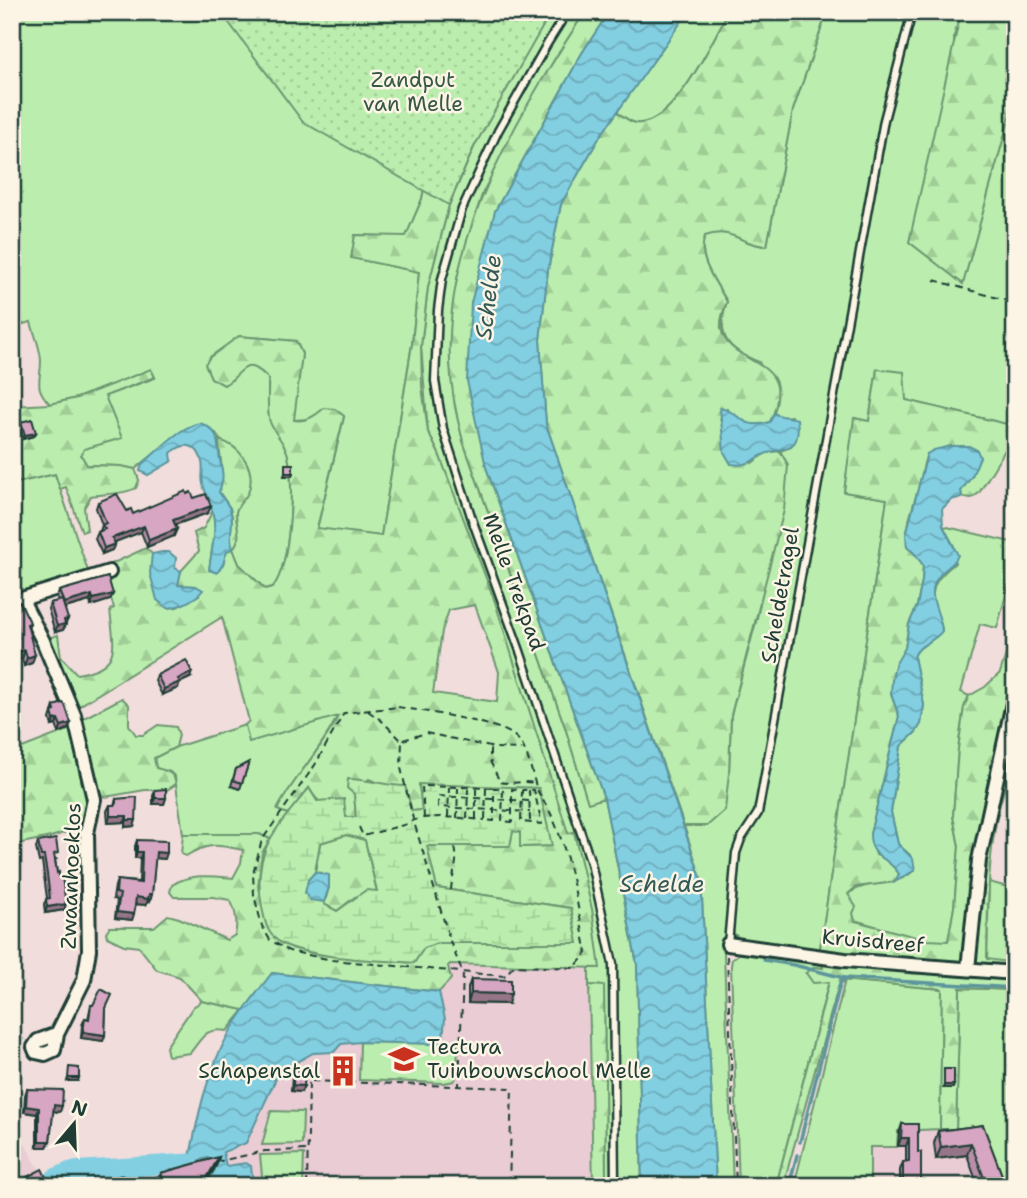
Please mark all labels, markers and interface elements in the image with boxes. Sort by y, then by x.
park label: Zandput van Melle [363,66,463,118]
water label: Schelde [468,253,508,341]
street label: Melle Trekpad [476,509,552,655]
street label: Scheldetragel [754,524,806,665]
street label: Zwaanhoeklos [54,802,88,950]
water label: Schelde [619,869,705,899]
street label: Kruisdreef [821,923,926,959]
place label: Tectura Tuinbouwschool Melle [427,1033,651,1085]
school or university icon: Tectura Tuinbouwschool Melle [387,1042,421,1076]
building icon: Schapenstal [326,1054,360,1088]
place label: Schapenstal [198,1057,321,1085]
north arrow [38,1090,108,1160]
text: N [68,1094,91,1123]

